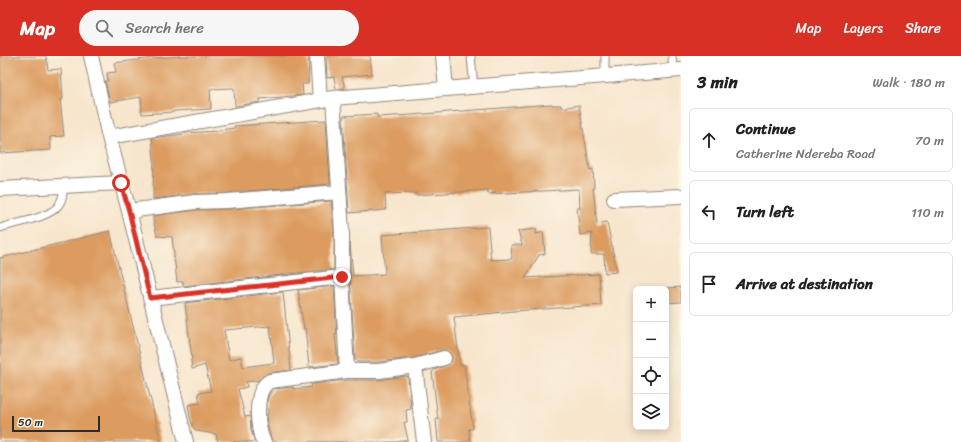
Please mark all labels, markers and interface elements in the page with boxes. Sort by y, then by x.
search box [79,10,359,46]
text: Map [20,12,55,45]
text: Search here [125,15,204,41]
text: Map [796,16,821,41]
text: Layers [843,16,883,41]
text: Share [905,16,941,41]
icon: search [93,17,115,39]
text: 3 min [697,67,738,97]
text: Walk · 180 m [873,71,945,94]
text: Continue [736,116,796,142]
icon: ahead [698,129,720,151]
text: 70 m [915,129,944,152]
text: Catherine Ndereba Road [736,142,875,165]
route start [112,174,130,192]
text: Turn left [736,199,794,225]
icon: left [698,201,720,223]
text: 110 m [911,201,944,224]
route end [333,268,351,286]
text: Arrive at destination [736,271,873,297]
icon: arrive [698,273,720,295]
map controls [633,286,669,430]
button: + [633,286,669,322]
button: − [633,322,669,358]
button: locate [633,358,669,394]
button: layers [633,394,669,430]
text: 50 m [18,413,43,432]
scale bar [12,414,100,433]

